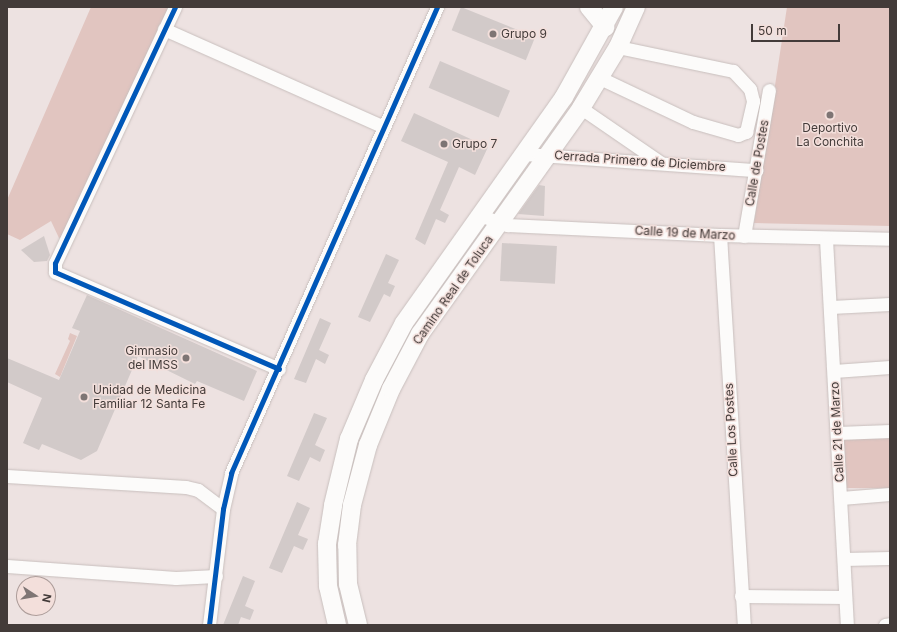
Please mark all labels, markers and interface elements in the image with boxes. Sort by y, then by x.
scale bar [753,16,842,42]
text: 50 m [758,23,787,38]
place label: Grupo 9 [501,27,547,41]
marker: Grupo 9 [488,29,498,39]
marker: Deportivo La Conchita [825,110,835,120]
street label: Calle de Postes [742,119,772,207]
place label: Deportivo La Conchita [796,121,864,149]
place label: Grupo 7 [452,137,497,151]
marker: Grupo 7 [439,139,449,149]
street label: Cerrada Primero de Diciembre [554,148,726,174]
street label: Calle 19 de Marzo [634,223,736,243]
street label: Camino Real de Toluca [410,233,496,347]
place label: Gimnasio del IMSS [125,344,178,372]
marker: Gimnasio del IMSS [181,353,191,363]
street label: Calle 21 de Marzo [827,381,847,483]
place label: Unidad de Medicina Familiar 12 Santa Fe [93,383,206,411]
street label: Calle Los Postes [721,383,741,477]
marker: Unidad de Medicina Familiar 12 Santa Fe [78,391,90,403]
north arrow [16,576,56,616]
text: N [39,593,54,604]

